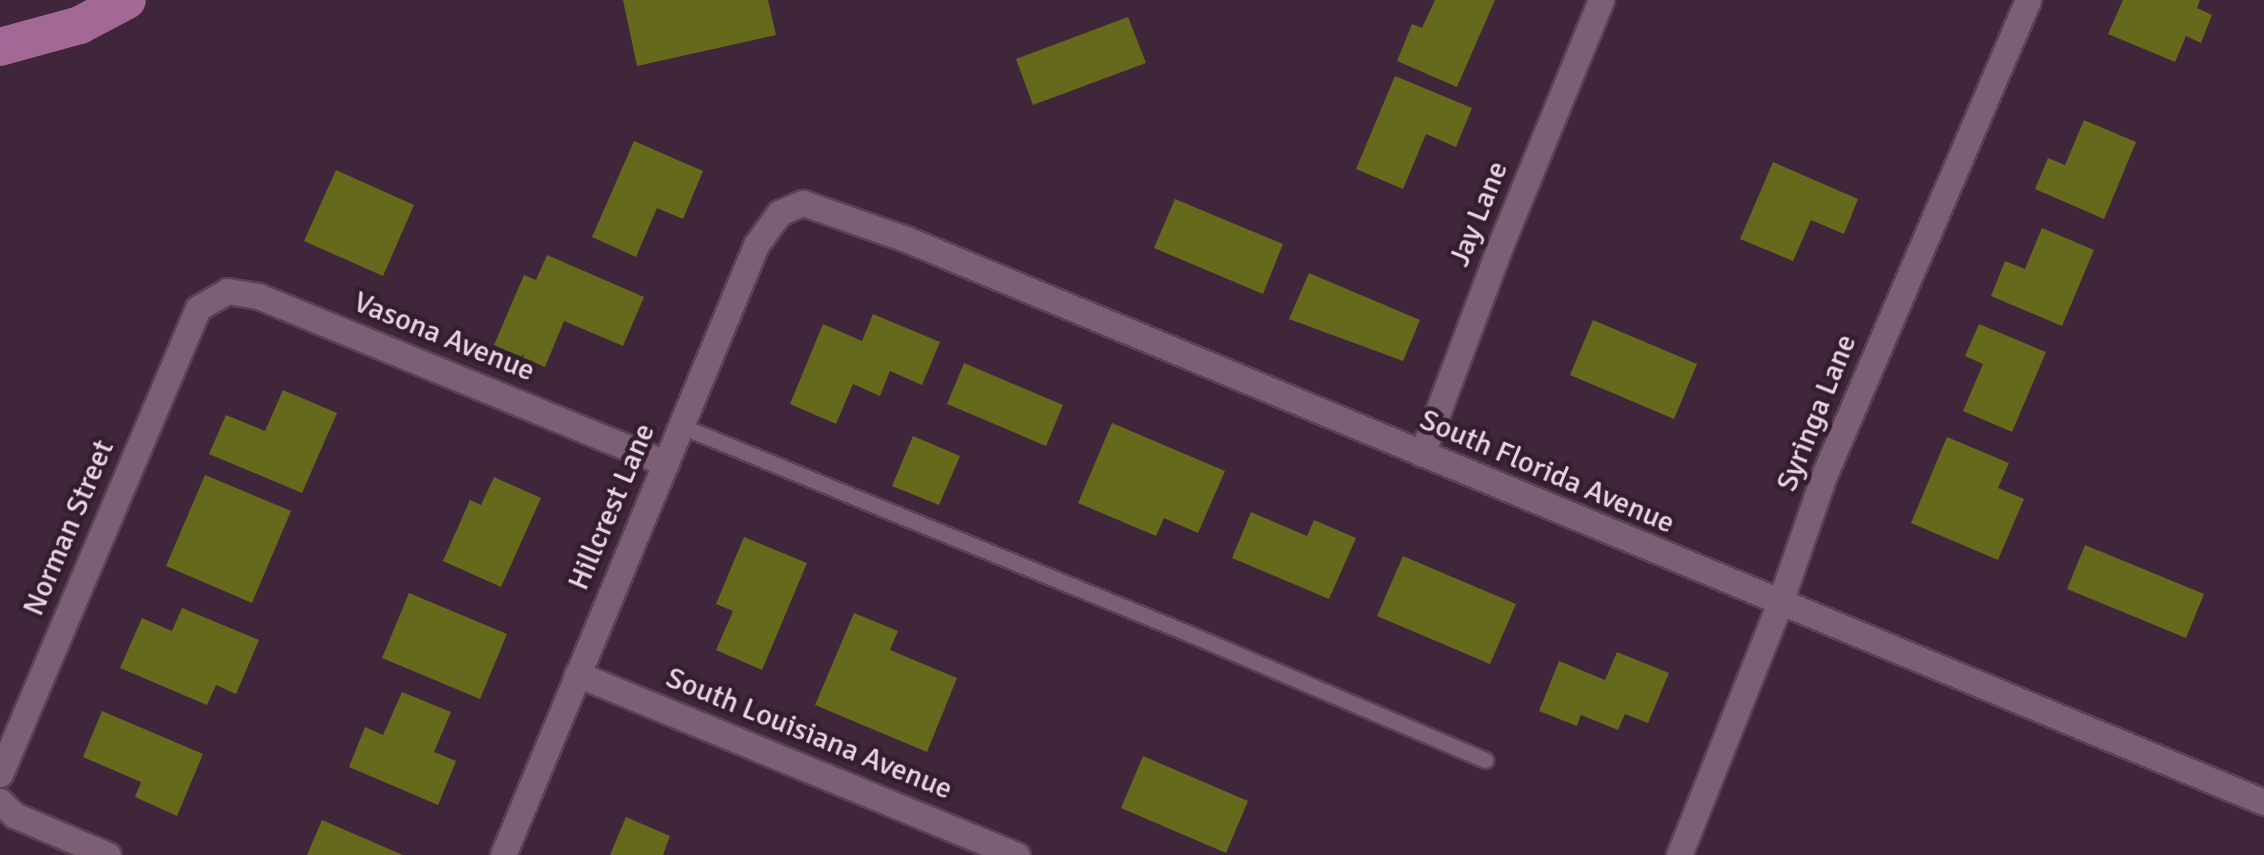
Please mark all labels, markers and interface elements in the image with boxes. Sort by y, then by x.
street label: Jay Lane [1442,156,1516,272]
street label: Vasona Avenue [348,284,540,390]
street label: Syringa Lane [1769,329,1865,497]
street label: South Florida Avenue [1414,402,1680,542]
street label: Hillcrest Lane [561,418,663,596]
street label: Norman Street [16,435,122,621]
street label: South Louisiana Avenue [661,660,957,808]

